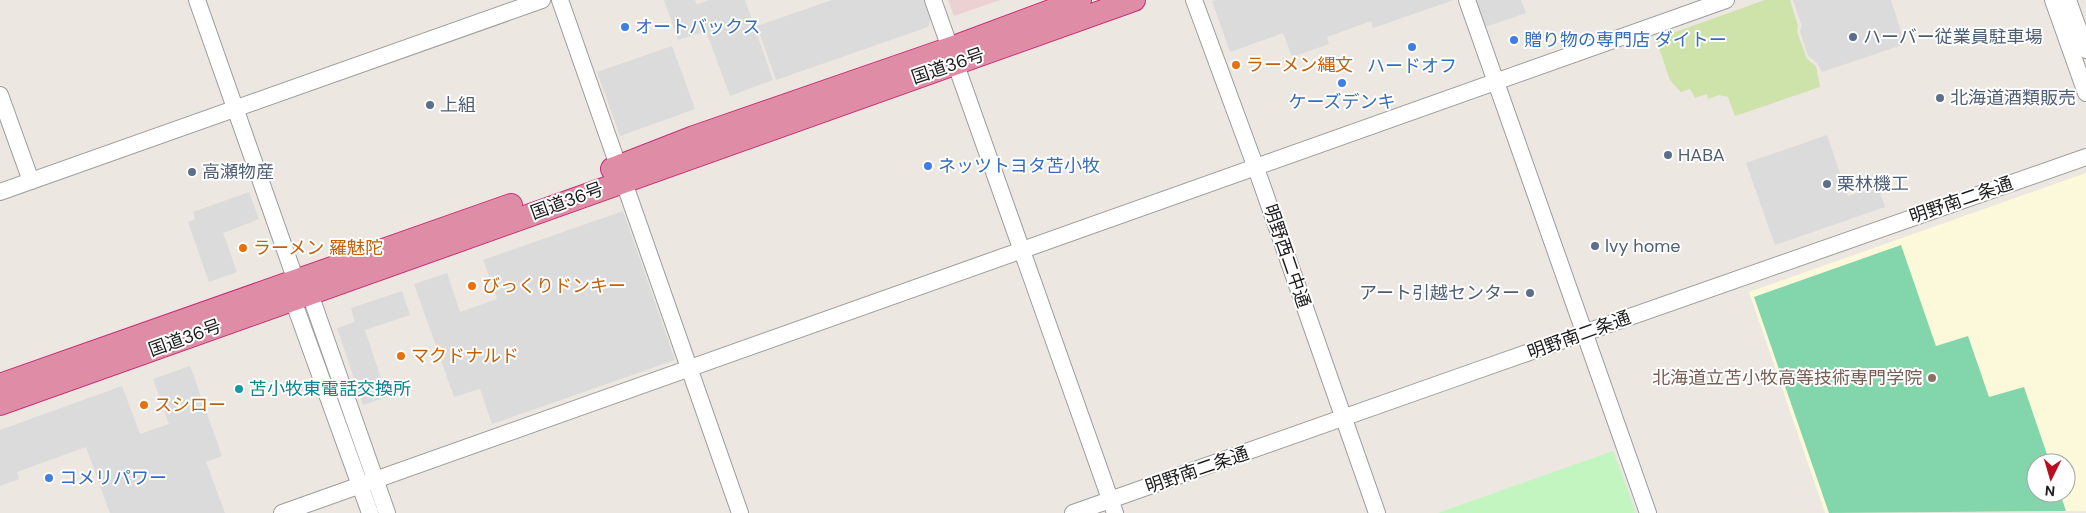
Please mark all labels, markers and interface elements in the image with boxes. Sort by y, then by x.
place label: オートバックス [635,15,760,39]
marker: オートバックス [619,21,631,33]
place label: ハーバー従業員駐車場 [1863,25,2043,49]
place label: 贈り物の専門店 ダイトー [1524,28,1727,52]
marker: ハーバー従業員駐車場 [1847,31,1859,43]
marker: 贈り物の専門店 ダイトー [1508,34,1520,46]
marker: ハードオフ [1406,41,1418,53]
street label: 国道36号 [908,42,988,90]
place label: ラーメン縄文 [1246,53,1353,77]
place label: ハードオフ [1367,54,1457,78]
marker: ラーメン縄文 [1230,59,1242,71]
marker: ケーズデンキ [1336,77,1348,89]
place label: 北海道酒類販売 [1950,86,2076,110]
place label: ケーズデンキ [1288,90,1396,114]
marker: 北海道酒類販売 [1934,92,1946,104]
place label: 上組 [440,93,476,117]
marker: 上組 [424,99,436,111]
place label: HABA [1678,143,1725,167]
marker: HABA [1662,149,1674,161]
place label: ネッツトヨタ苫小牧 [938,154,1100,178]
place label: 高瀬物産 [202,160,274,184]
marker: ネッツトヨタ苫小牧 [922,160,934,172]
marker: 高瀬物産 [186,166,198,178]
street label: 明野南二条通 [1906,171,2016,229]
place label: 栗林機工 [1837,172,1909,196]
street label: 国道36号 [527,177,607,225]
marker: 栗林機工 [1821,178,1833,190]
street label: 明野西二中通 [1258,201,1316,311]
place label: lvy home [1605,234,1681,258]
place label: ラーメン 羅魅陀 [253,236,383,260]
marker: lvy home [1589,240,1601,252]
marker: ラーメン 羅魅陀 [237,242,249,254]
place label: びっくりドンキー [482,274,626,298]
marker: びっくりドンキー [466,280,478,292]
place label: アート引越センター [1359,281,1520,305]
marker: アート引越センター [1524,287,1536,299]
street label: 明野南二条通 [1524,305,1634,365]
street label: 国道36号 [145,314,225,362]
place label: マクドナルド [411,344,519,368]
marker: マクドナルド [395,350,407,362]
place label: 北海道立苫小牧高等技術専門学院 [1652,366,1922,390]
marker: 北海道立苫小牧高等技術専門学院 [1926,372,1938,384]
place label: 苫小牧東電話交換所 [249,377,411,401]
marker: 苫小牧東電話交換所 [233,383,245,395]
place label: スシロー [154,393,226,417]
marker: スシロー [138,399,150,411]
street label: 明野南二条通 [1142,441,1252,499]
north arrow [2026,453,2076,503]
place label: コメリパワー [59,466,167,490]
marker: コメリパワー [43,472,55,484]
text: N [2044,482,2056,500]

